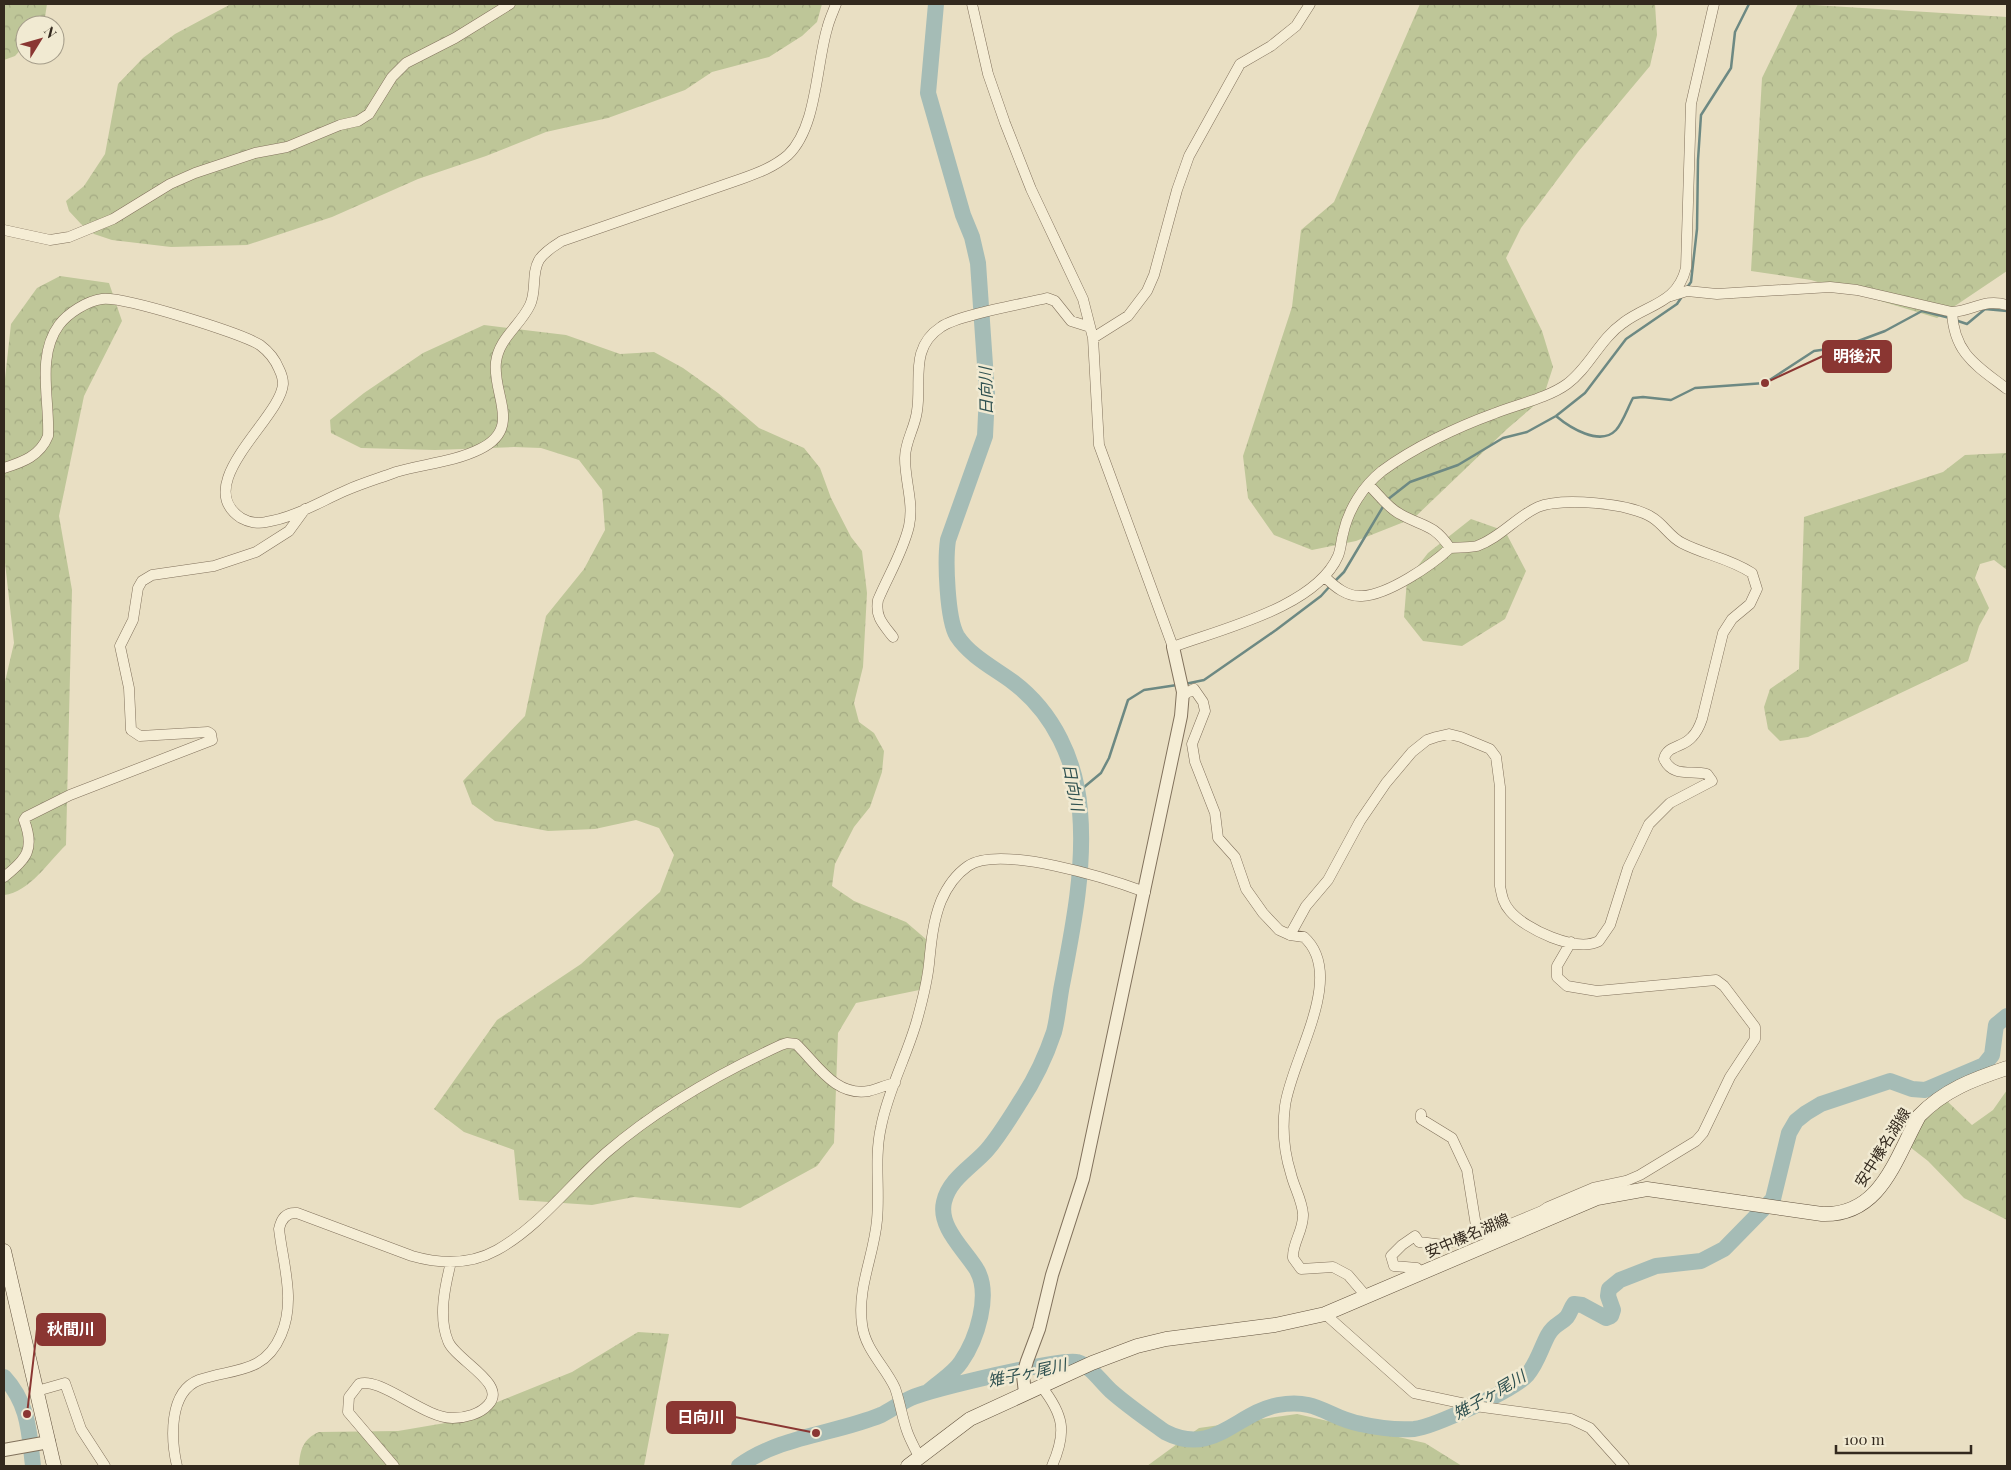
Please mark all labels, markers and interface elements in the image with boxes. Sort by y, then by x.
north arrow [15,15,65,65]
text: N [40,22,61,42]
callout: 明後沢 [1823,341,1891,372]
text: 明後沢 [1833,345,1881,366]
water label: 日向川 [974,365,996,415]
water label: 日向川 [1059,761,1089,815]
street label: 安中榛名湖線 [1850,1104,1914,1190]
street label: 安中榛名湖線 [1422,1208,1512,1262]
callout: 秋間川 [37,1314,105,1345]
text: 秋間川 [47,1318,95,1339]
water label: 雉子ヶ尾川 [986,1353,1070,1391]
water label: 雉子ヶ尾川 [1449,1364,1531,1423]
callout: 日向川 [667,1402,735,1433]
text: 日向川 [677,1406,725,1427]
scale bar [1836,1422,1971,1454]
text: 100 m [1844,1429,1885,1449]

